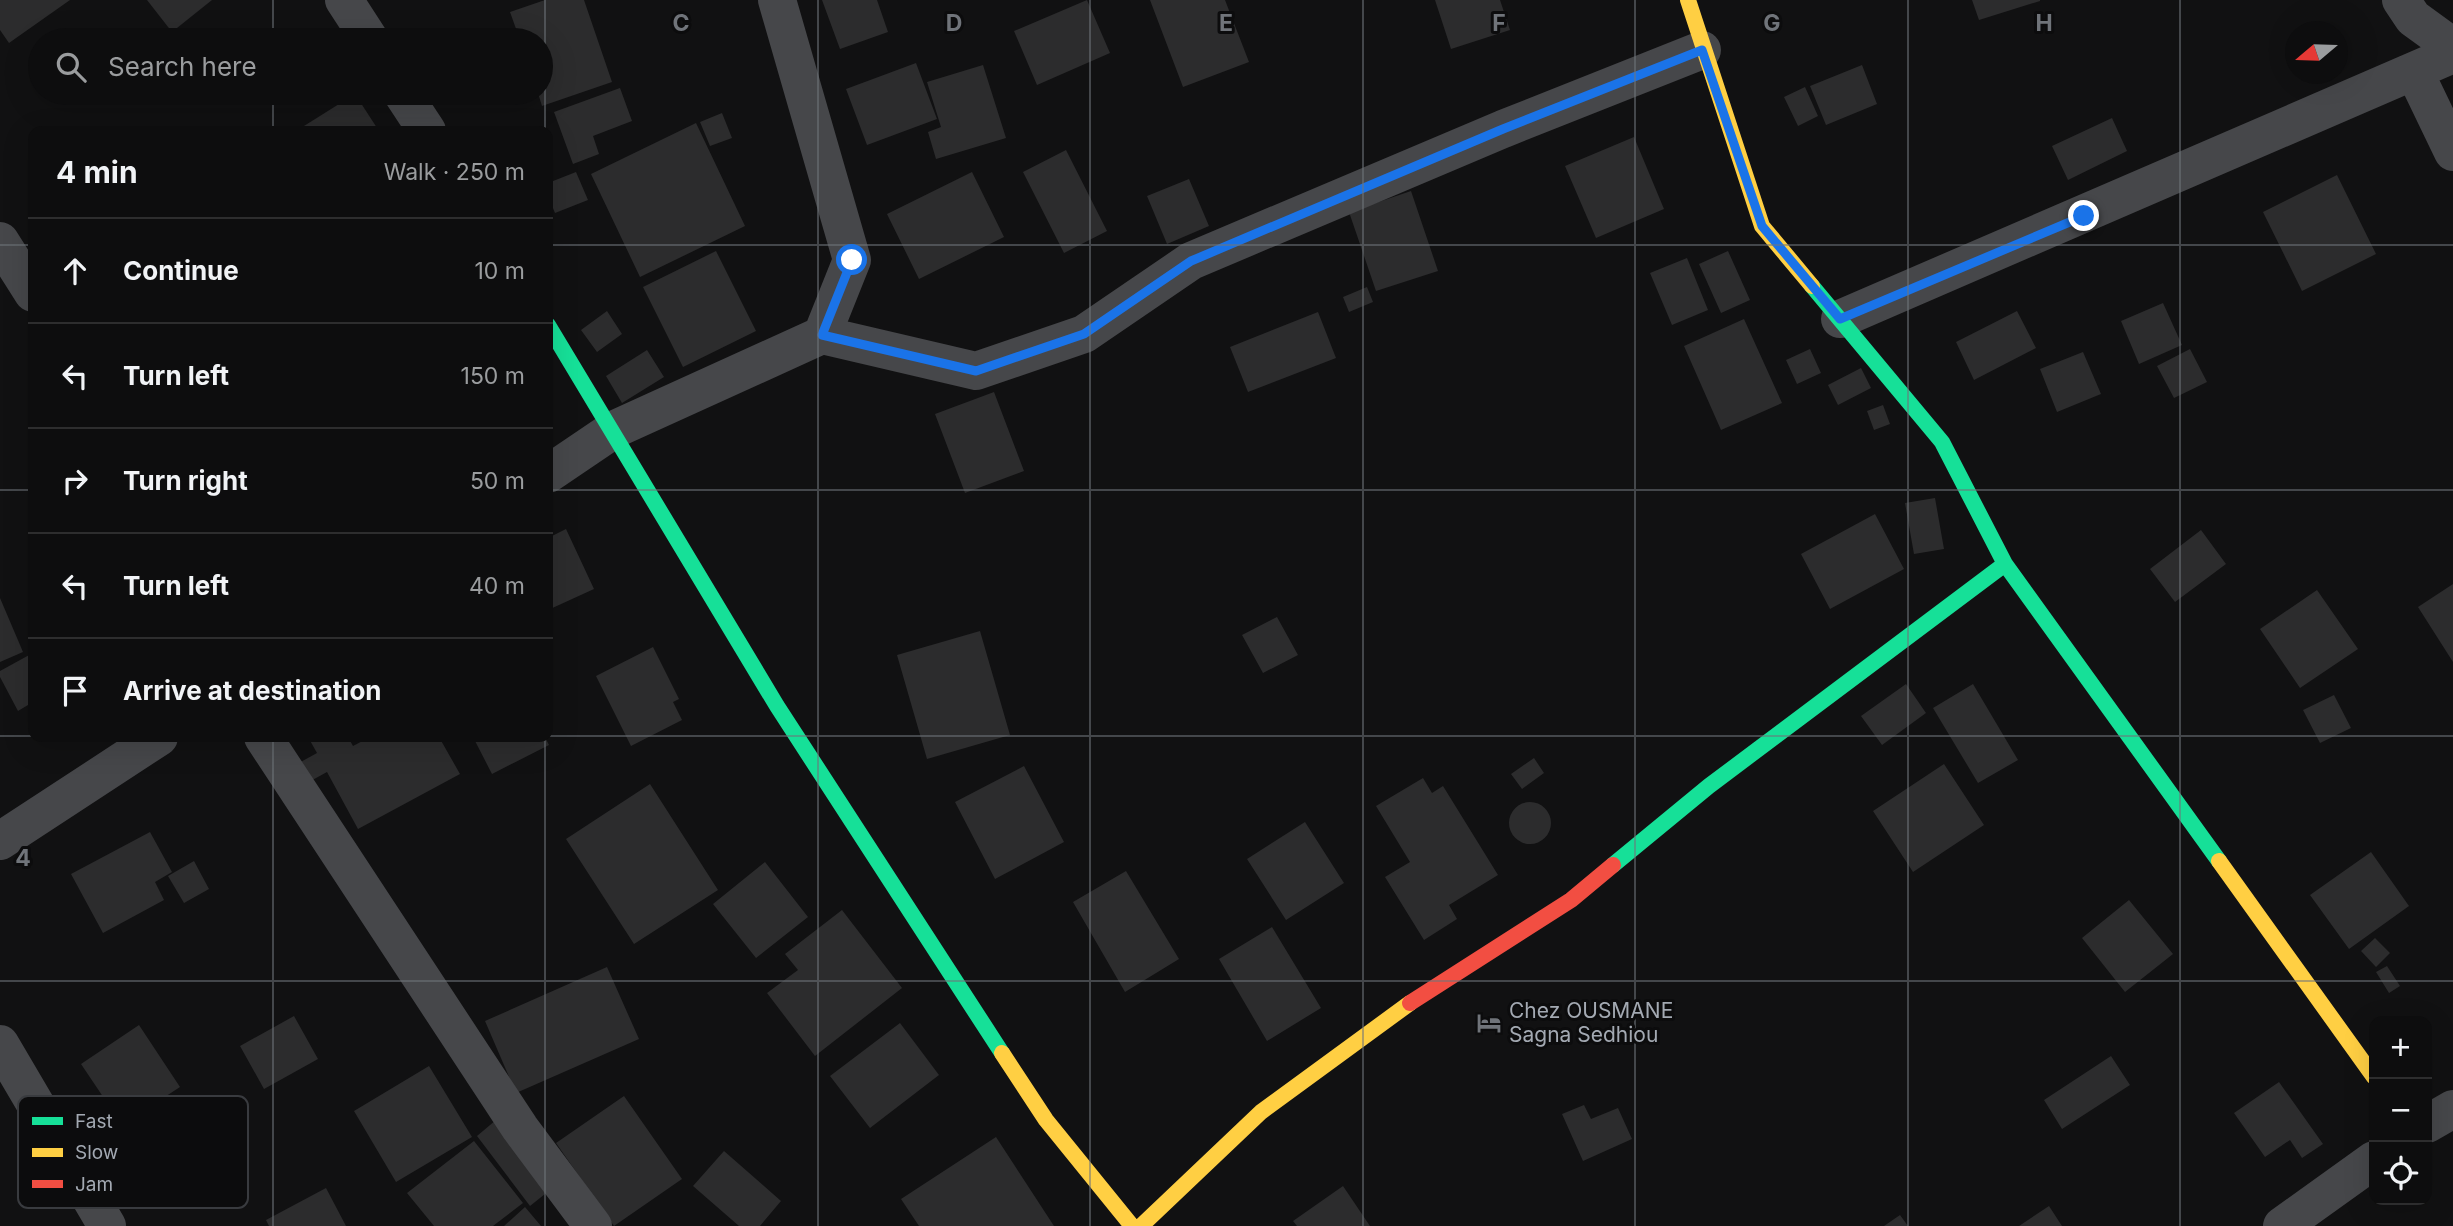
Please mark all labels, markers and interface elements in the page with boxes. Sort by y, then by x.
text: C [672,9,690,37]
text: D [946,9,962,37]
text: E [1219,9,1233,37]
text: F [1492,9,1506,37]
text: G [1763,9,1781,37]
text: H [2035,9,2053,37]
north arrow [2285,21,2348,84]
search box [28,28,553,105]
icon: search [52,48,90,86]
text: Search here [108,51,257,82]
text: 4 min [56,154,138,190]
text: Walk · 250 m [384,158,525,186]
route end [2068,200,2099,231]
route start [836,244,867,275]
icon: ahead [56,252,94,290]
text: Continue [123,255,239,286]
text: 10 m [475,257,525,285]
icon: left [56,357,94,395]
text: Turn left [123,360,229,391]
text: 150 m [461,362,525,390]
icon: right [56,462,94,500]
text: Turn right [123,465,248,496]
text: 50 m [470,467,525,495]
icon: left [56,567,94,605]
text: Turn left [123,570,229,601]
text: 40 m [469,572,525,600]
icon: arrive [56,672,94,710]
text: Arrive at destination [123,675,382,706]
text: 4 [15,844,31,872]
place label: Chez OUSMANE Sagna Sedhiou [1509,998,1673,1047]
hotel icon: Chez OUSMANE Sagna Sedhiou [1475,1009,1503,1037]
map controls [2369,1016,2432,1205]
button: + [2369,1016,2432,1079]
button: − [2369,1079,2432,1142]
legend [18,1096,248,1208]
text: Fast [75,1110,113,1133]
text: Slow [75,1141,118,1164]
button: locate [2369,1142,2432,1205]
text: Jam [75,1173,113,1196]

